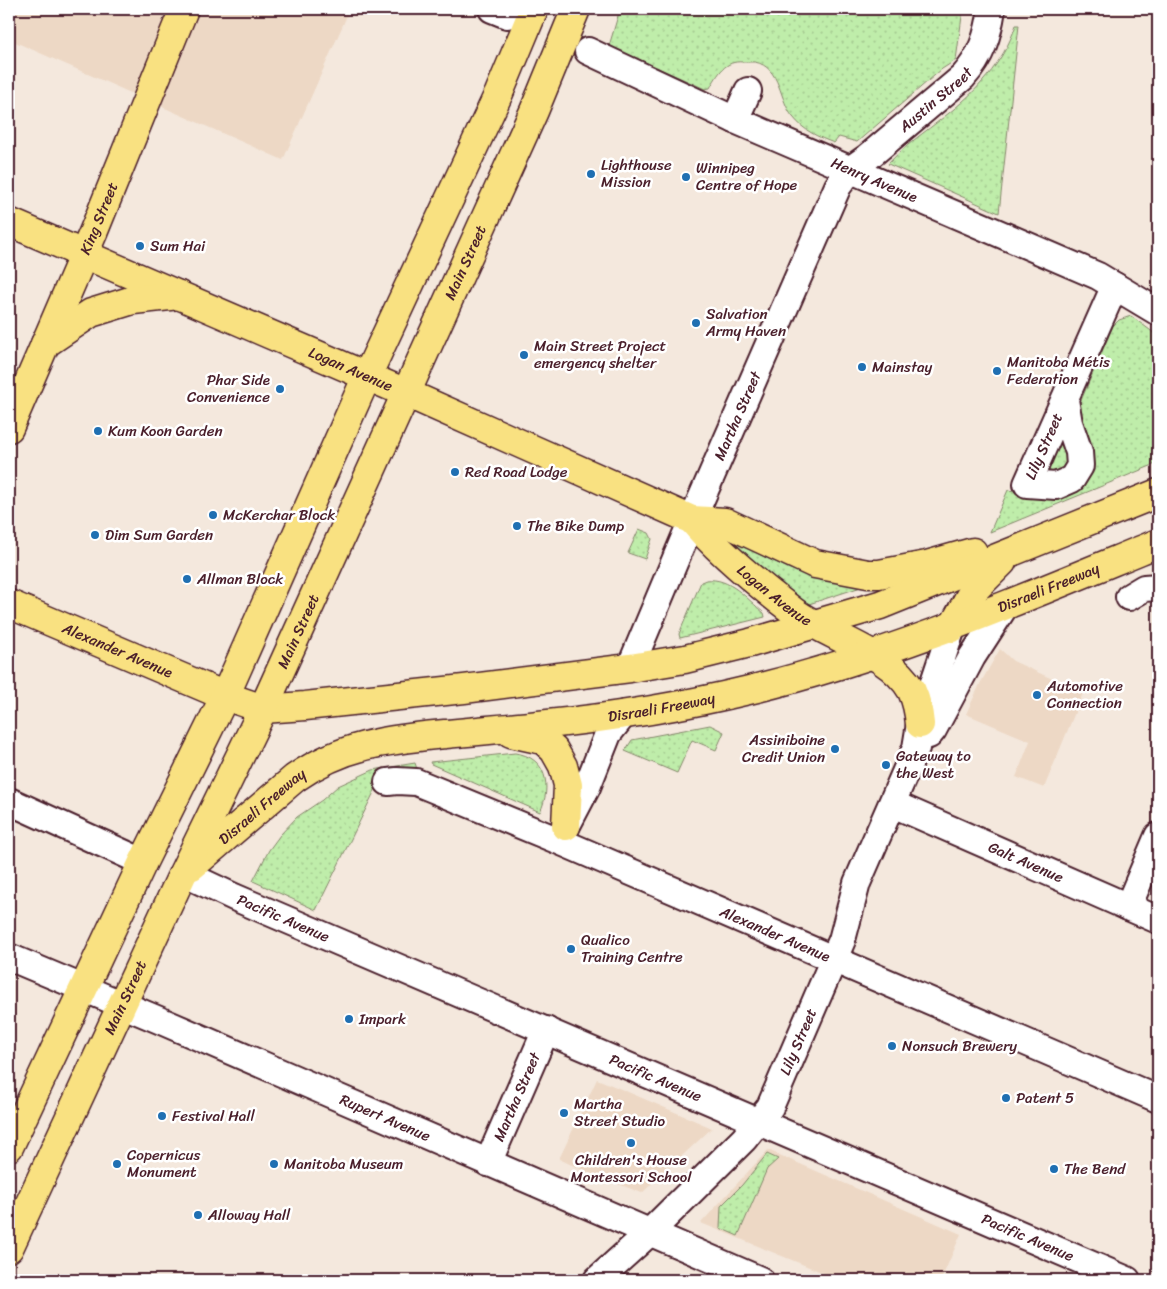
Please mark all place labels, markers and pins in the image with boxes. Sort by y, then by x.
place label: Lighthouse Mission [601,152,672,195]
place label: Winnipeg Centre of Hope [696,155,798,198]
marker: Lighthouse Mission [585,168,597,180]
marker: Winnipeg Centre of Hope [680,171,692,183]
place label: Sum Hai [150,233,206,259]
marker: Sum Hai [134,240,146,252]
place label: Salvation Army Haven [705,301,786,344]
marker: Salvation Army Haven [690,317,702,329]
place label: Main Street Project emergency shelter [534,333,666,376]
marker: Main Street Project emergency shelter [518,349,530,361]
place label: Manitoba Métis Federation [1007,349,1110,392]
place label: Mainstay [872,354,932,380]
marker: Mainstay [856,361,868,373]
marker: Manitoba Métis Federation [991,365,1003,377]
place label: Phar Side Convenience [187,367,270,410]
marker: Phar Side Convenience [274,383,286,395]
place label: Kum Koon Garden [108,418,223,444]
marker: Kum Koon Garden [92,425,104,437]
place label: Red Road Lodge [465,459,568,485]
marker: Red Road Lodge [449,466,461,478]
place label: McKerchar Block [223,502,335,528]
marker: McKerchar Block [207,509,219,521]
place label: The Bike Dump [527,513,624,539]
marker: The Bike Dump [511,520,523,532]
place label: Dim Sum Garden [105,522,213,548]
marker: Dim Sum Garden [89,529,101,541]
place label: Allman Block [196,566,284,592]
marker: Allman Block [181,573,193,585]
place label: Automotive Connection [1046,673,1123,716]
marker: Automotive Connection [1031,689,1043,701]
place label: Assiniboine Credit Union [742,727,825,770]
marker: Assiniboine Credit Union [829,743,841,755]
place label: Gateway to the West [896,743,971,786]
marker: Gateway to the West [880,759,892,771]
place label: Qualico Training Centre [581,927,683,970]
marker: Qualico Training Centre [565,943,577,955]
place label: Impark [358,1006,407,1032]
marker: Impark [343,1013,355,1025]
place label: Nonsuch Brewery [902,1033,1017,1059]
marker: Nonsuch Brewery [886,1040,898,1052]
place label: Patent 5 [1016,1085,1074,1111]
place label: Martha Street Studio [574,1091,666,1134]
marker: Patent 5 [1000,1092,1012,1104]
place label: Festival Hall [172,1103,256,1129]
marker: Martha Street Studio [558,1107,570,1119]
marker: Festival Hall [156,1110,168,1122]
marker: Children's House Montessori School [625,1137,637,1149]
place label: Copernicus Monument [127,1142,201,1185]
place label: Children's House Montessori School [571,1147,692,1190]
place label: Manitoba Museum [284,1151,403,1177]
place label: The Bend [1064,1156,1126,1182]
marker: Copernicus Monument [111,1158,123,1170]
marker: Manitoba Museum [268,1158,280,1170]
marker: The Bend [1048,1163,1060,1175]
place label: Alloway Hall [207,1202,291,1228]
marker: Alloway Hall [192,1209,204,1221]

